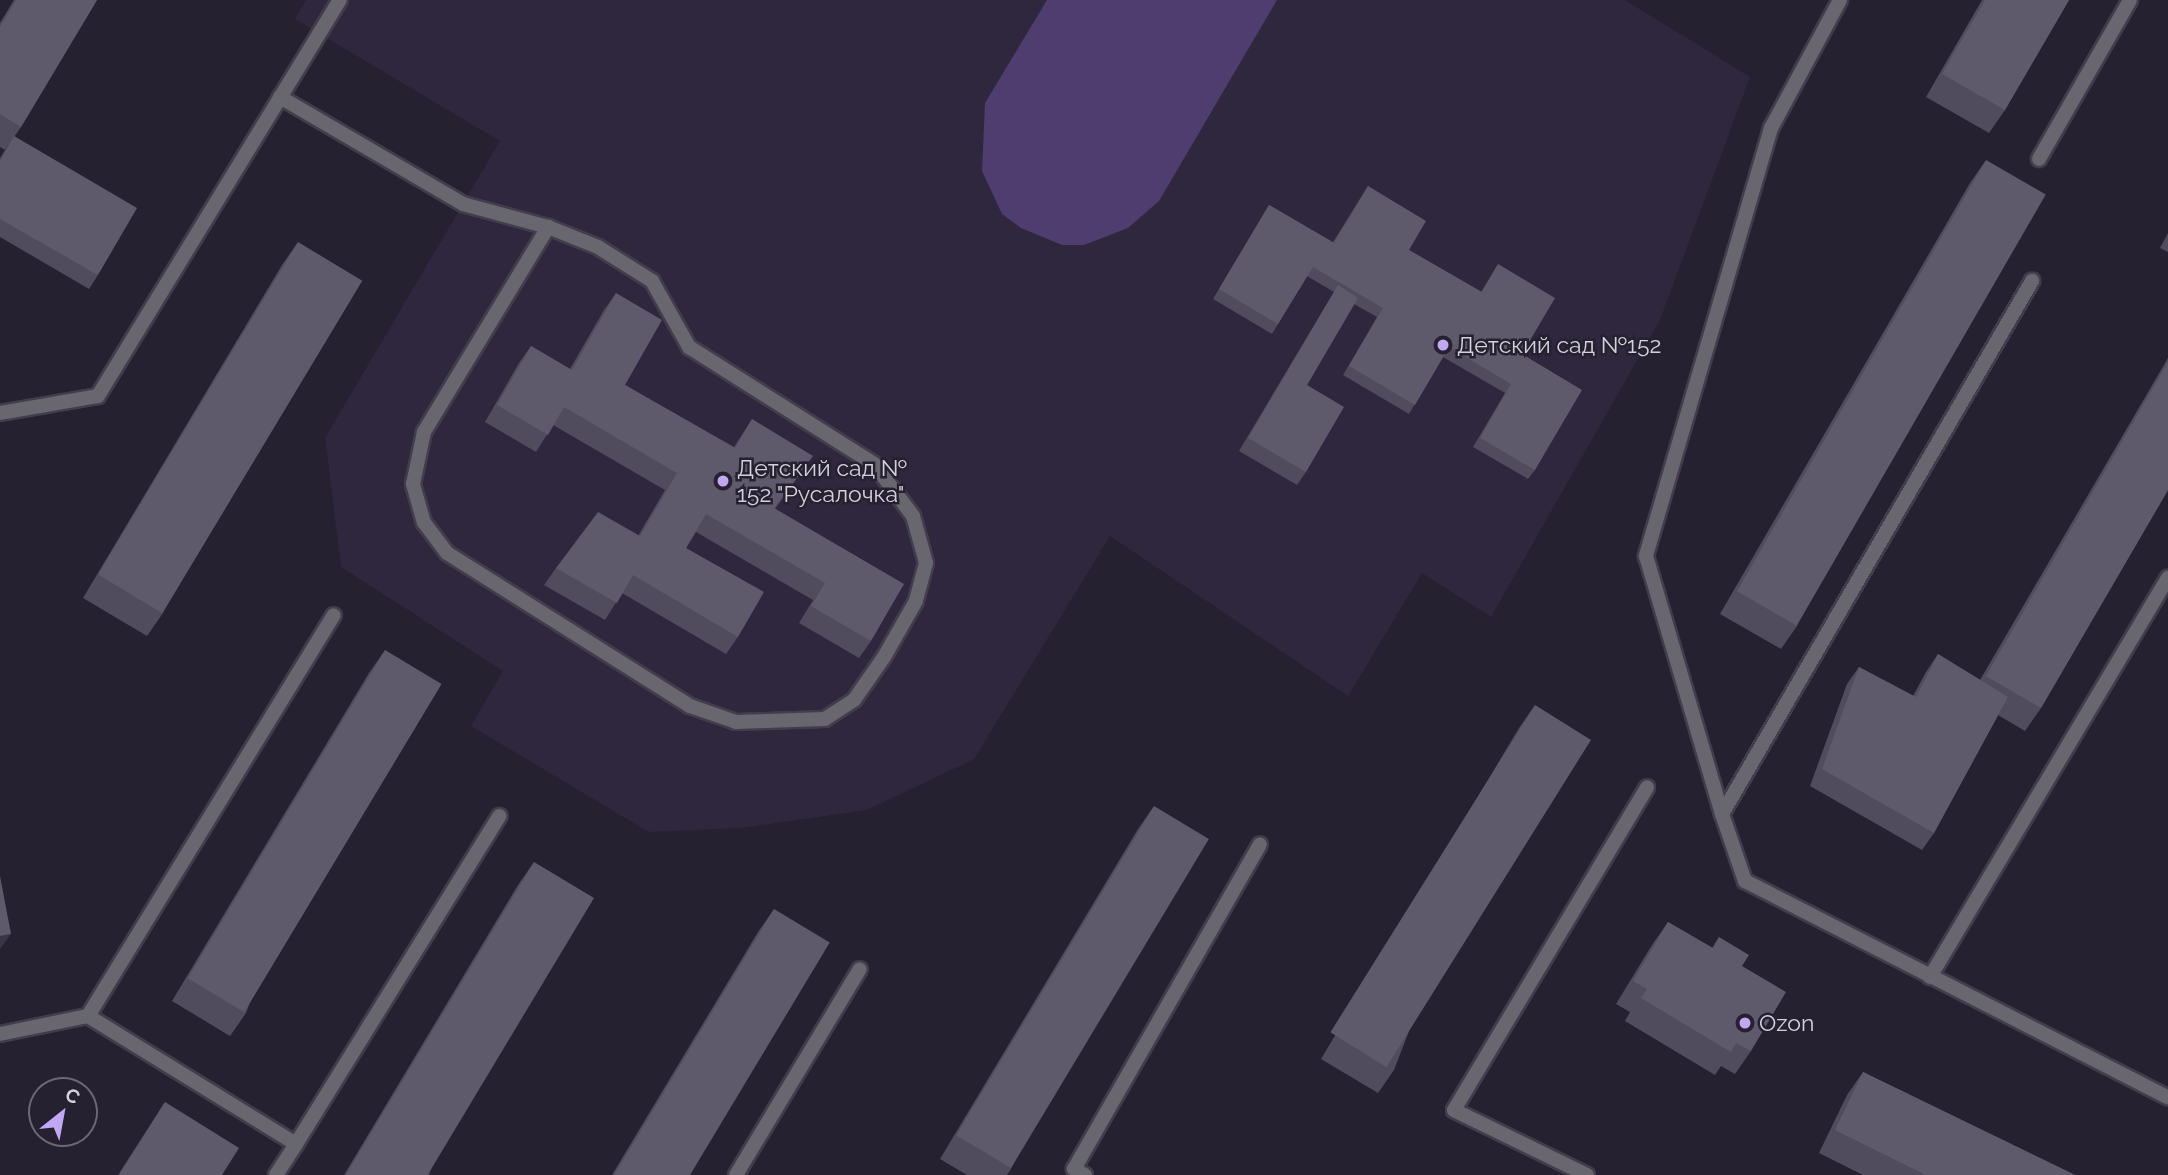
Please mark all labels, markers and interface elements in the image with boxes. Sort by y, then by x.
place label: Детский сад №152 [1457,331,1661,359]
marker: Детский сад №152 [1435,337,1451,353]
place label: Детский сад № 152 "Русалочка" [737,454,907,508]
marker: Детский сад № 152 "Русалочка" [715,473,731,489]
place label: Ozon [1759,1009,1814,1037]
marker: Ozon [1737,1015,1753,1031]
north arrow [28,1077,98,1147]
text: С [62,1083,84,1108]

